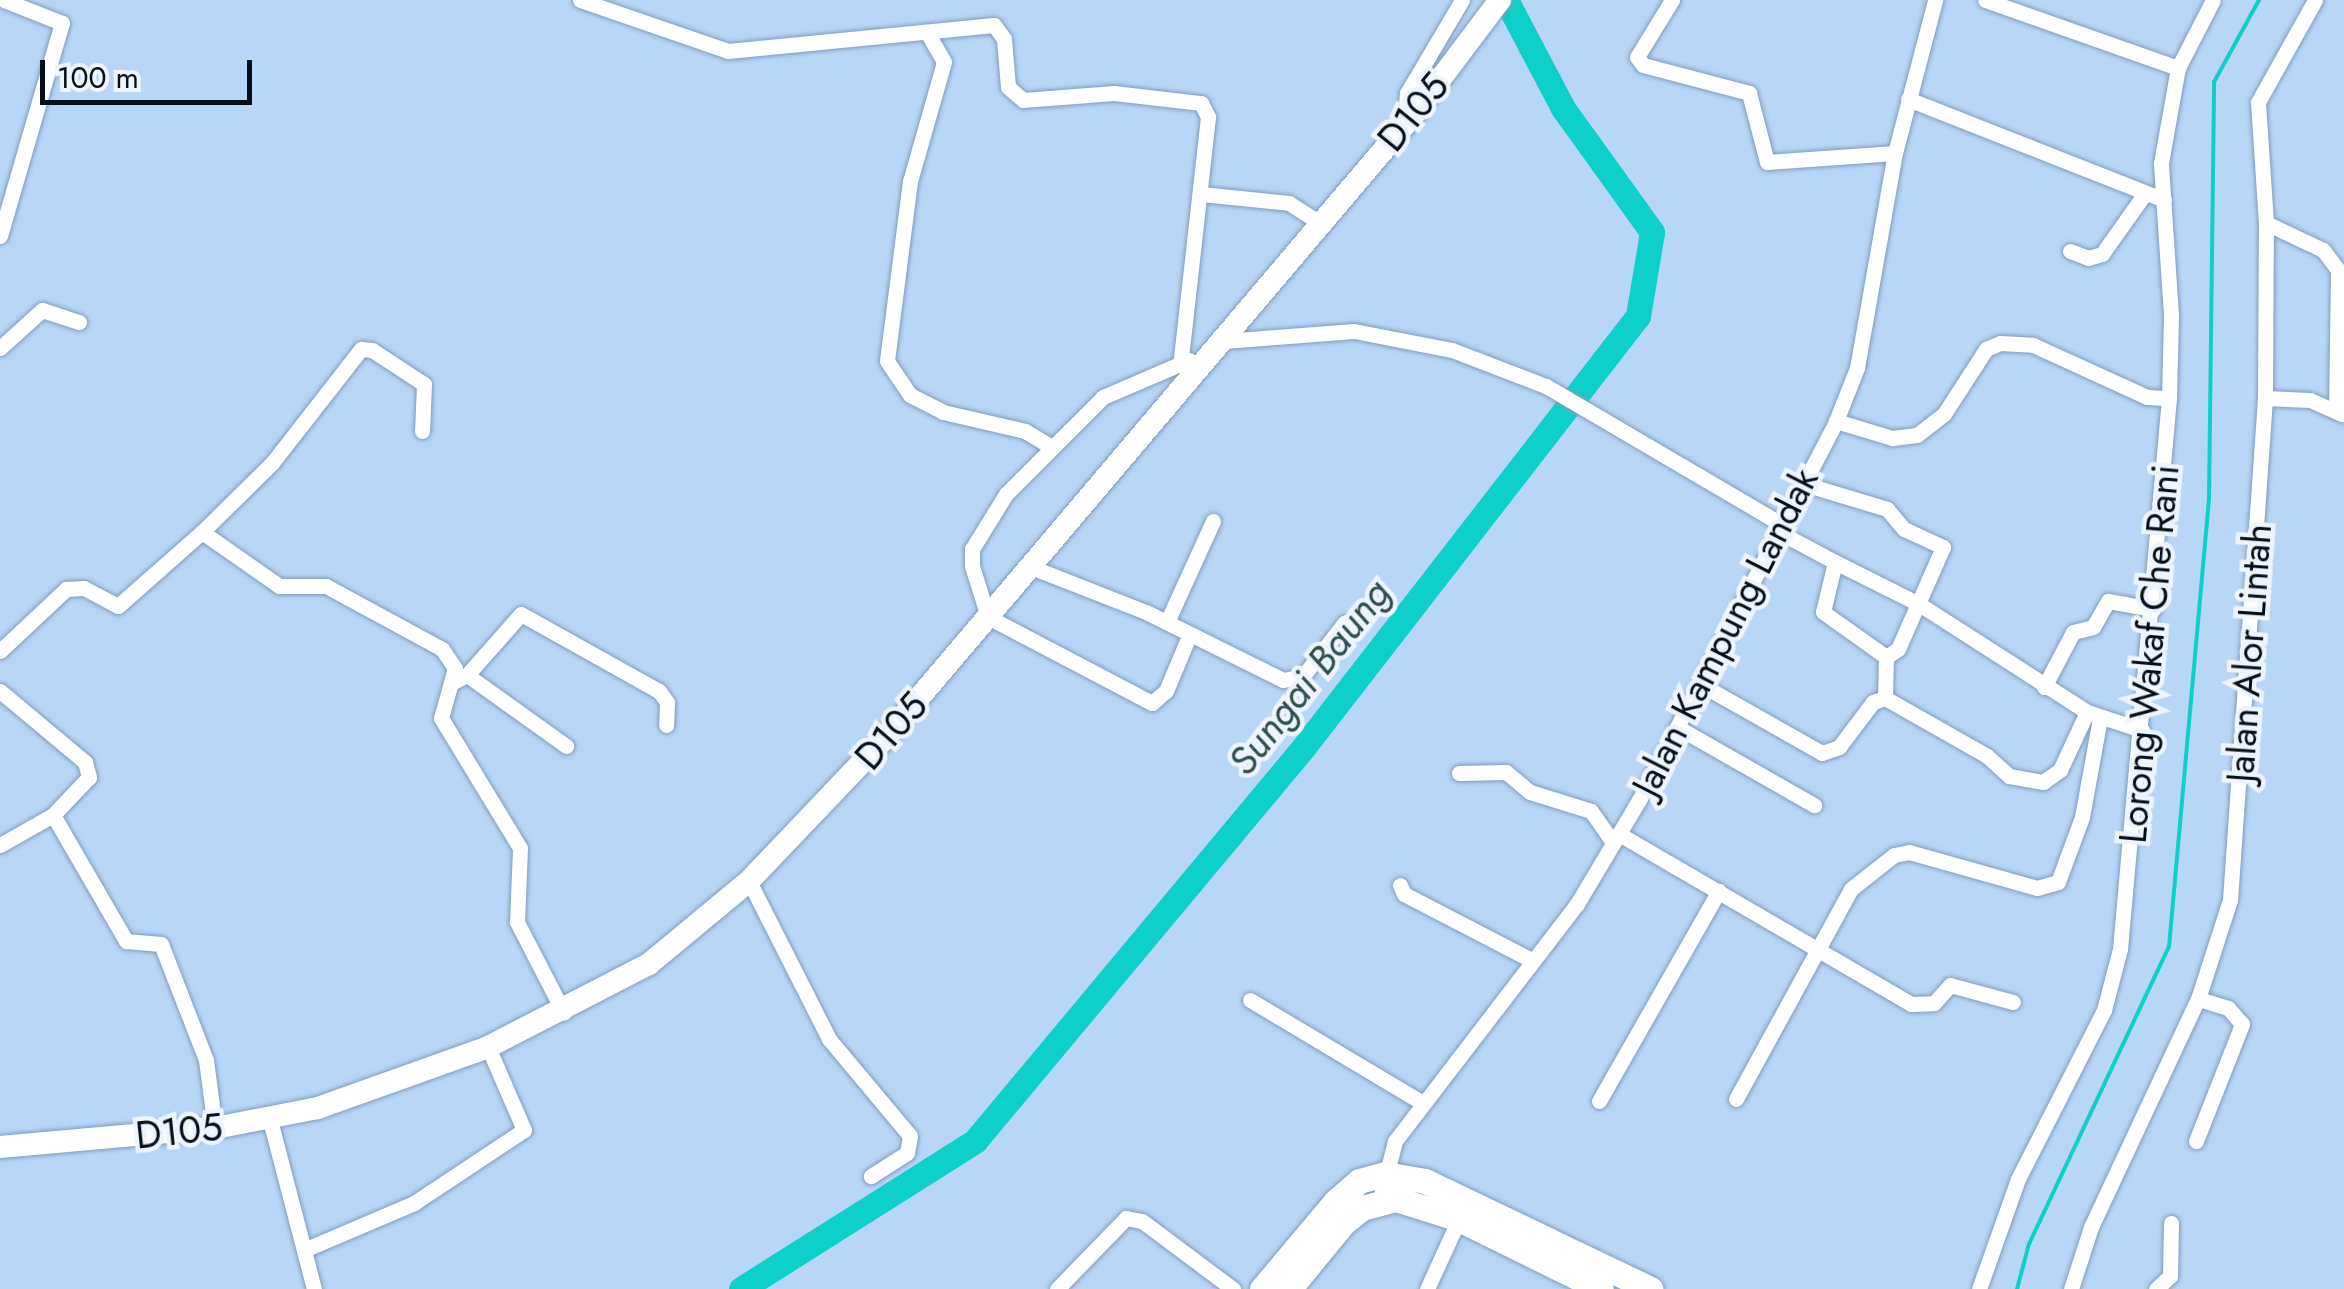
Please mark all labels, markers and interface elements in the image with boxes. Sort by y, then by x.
scale bar [45,40,258,102]
text: 100 m [57,56,139,99]
street label: D105 [1368,64,1458,160]
street label: Jalan Kampung Landak [1623,460,1827,804]
street label: Lorong Wakaf Che Rani [2110,463,2188,845]
street label: Jalan Alor Lintah [2217,522,2281,784]
water label: Sungai Baung [1218,570,1400,784]
street label: D105 [845,683,937,779]
street label: D105 [133,1104,225,1158]

